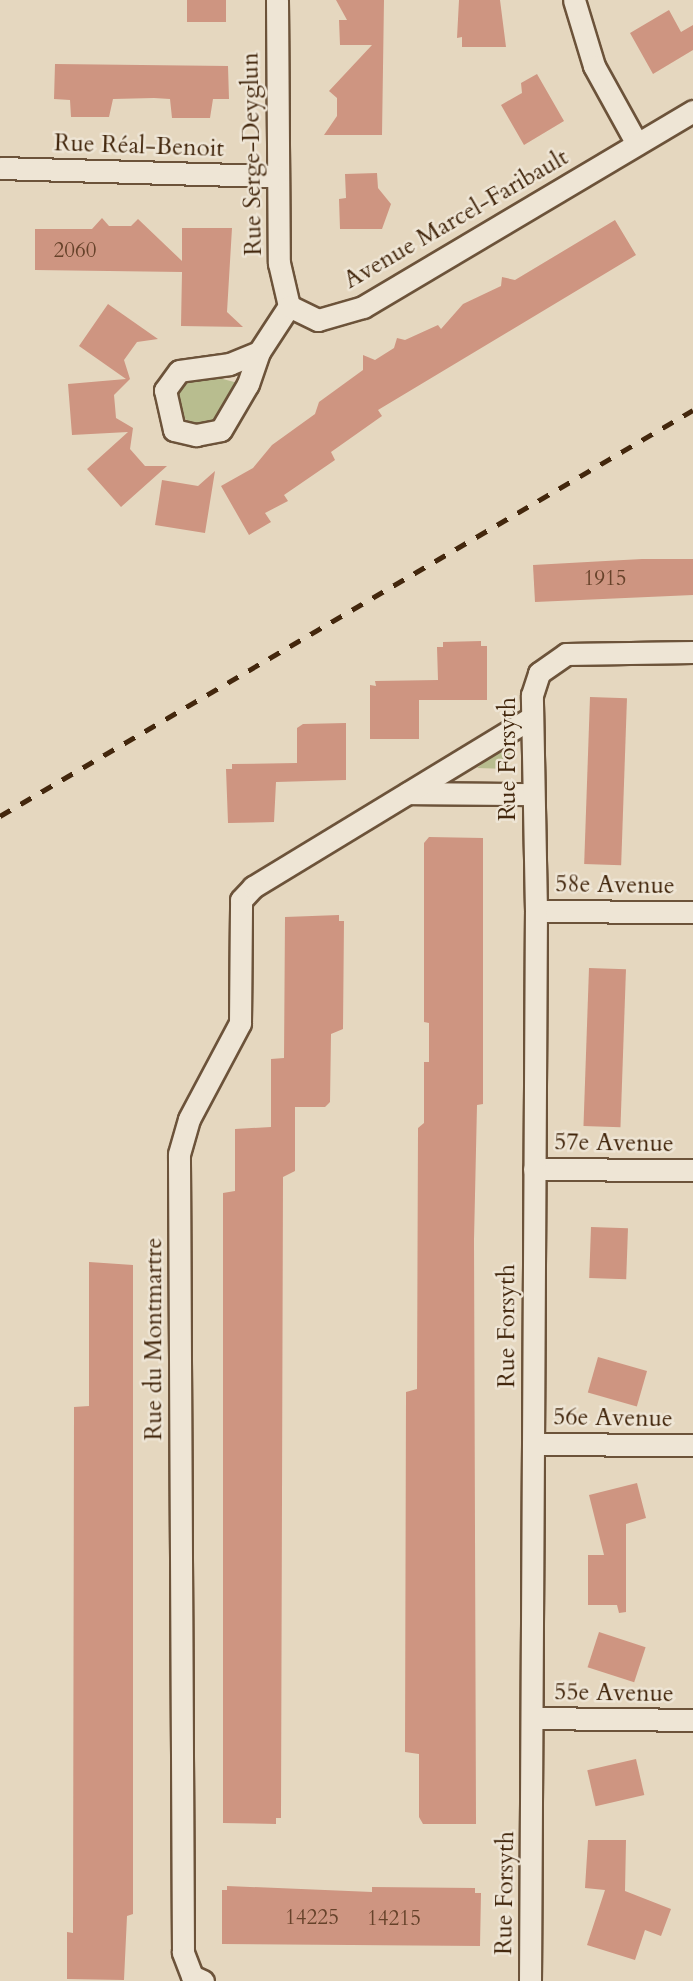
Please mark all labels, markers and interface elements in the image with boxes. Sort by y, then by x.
street label: Rue Serge-Deyglun [236,52,268,256]
street label: Rue Réal-Benoit [54,129,224,163]
street label: Avenue Marcel-Faribault [339,143,573,295]
house number: 2060 [53,238,97,264]
house number: 1915 [583,566,627,592]
street label: Rue Forsyth [494,697,522,821]
street label: 58e Avenue [555,870,675,900]
street label: 57e Avenue [554,1128,674,1158]
street label: Rue du Montmartre [140,1238,168,1440]
street label: Rue Forsyth [493,1264,521,1388]
street label: 56e Avenue [553,1403,673,1433]
street label: 55e Avenue [554,1678,674,1708]
street label: Rue Forsyth [490,1831,520,1955]
house number: 14225 [285,1905,339,1931]
house number: 14215 [367,1906,421,1932]

